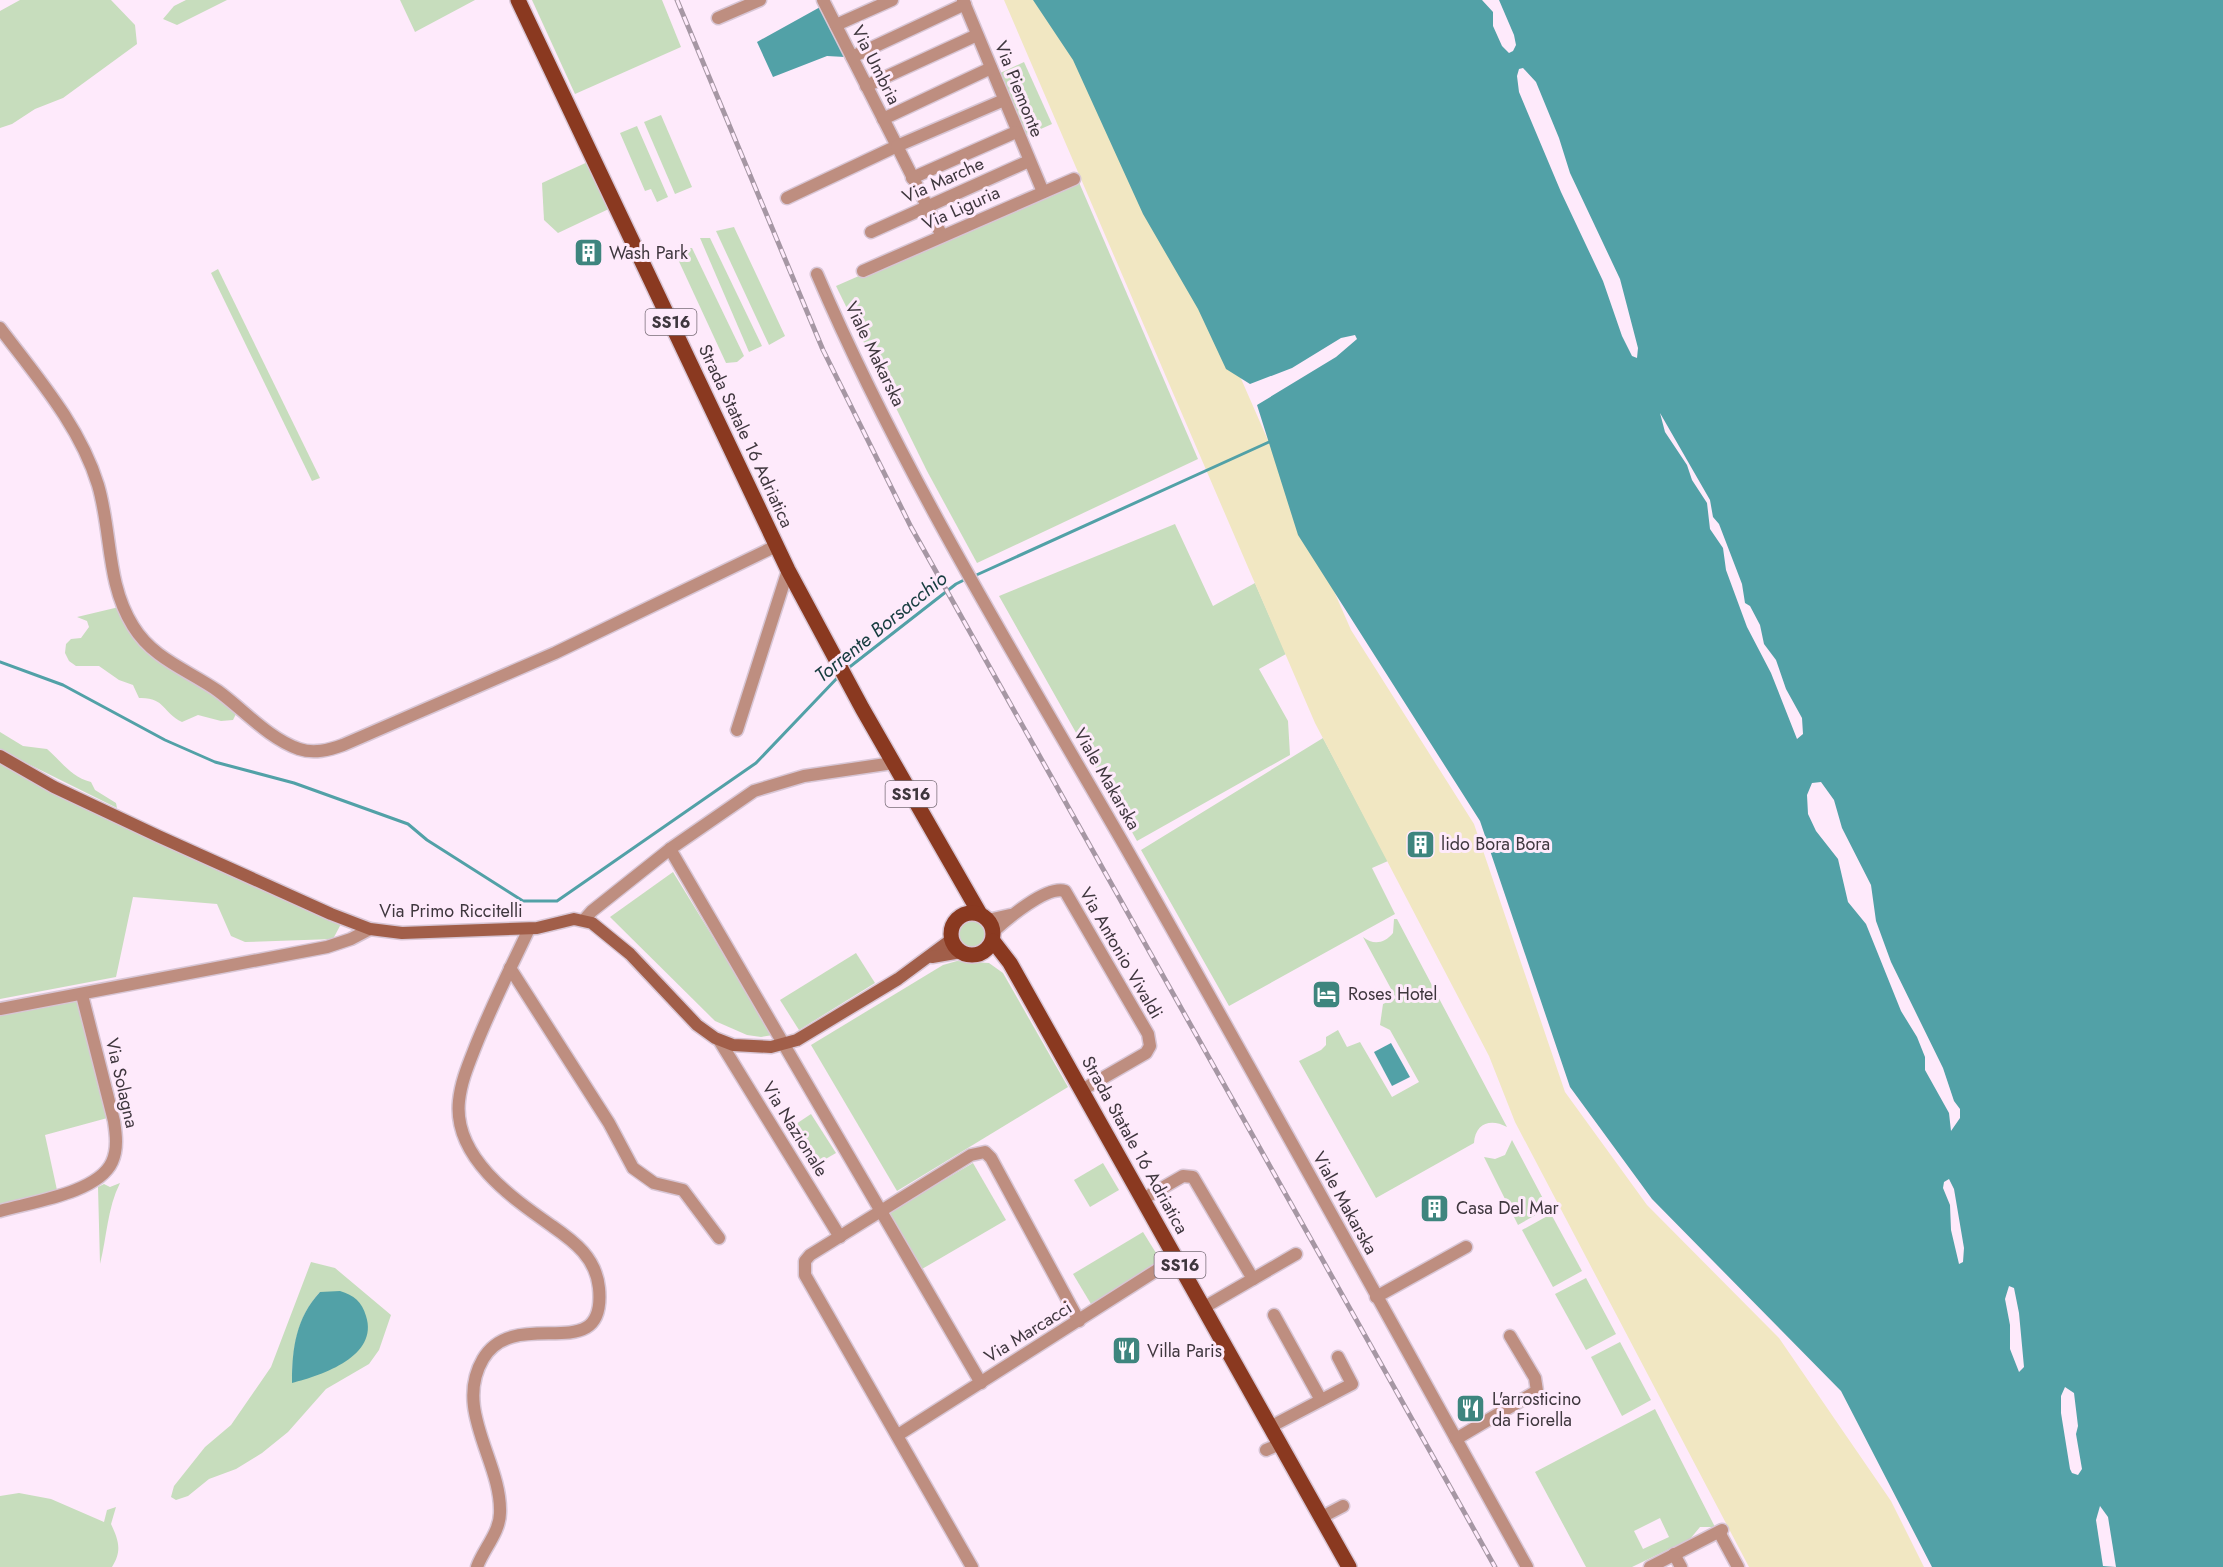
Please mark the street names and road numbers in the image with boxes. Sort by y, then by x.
street label: Via Umbria [845,21,907,109]
street label: Via Piemonte [988,37,1050,141]
street label: Via Marche [898,150,988,210]
street label: Via Liguria [918,179,1004,237]
street label: Viale Makarska [838,297,912,411]
road number: SS16 [646,309,696,335]
street label: Strada Statale 16 Adriatica [692,340,800,532]
street label: Viale Makarska [1067,723,1147,835]
road number: SS16 [886,781,936,807]
street label: Via Antonio Vivaldi [1073,883,1169,1023]
street label: Via Primo Riccitelli [379,898,523,924]
street label: Via Solagna [99,1036,145,1130]
street label: Strada Statale 16 Adriatica [1075,1051,1195,1239]
street label: Via Nazionale [755,1077,835,1181]
street label: Viale Makarska [1306,1147,1384,1259]
road number: SS16 [1154,1252,1206,1278]
street label: Via Marcacci [979,1295,1077,1369]

